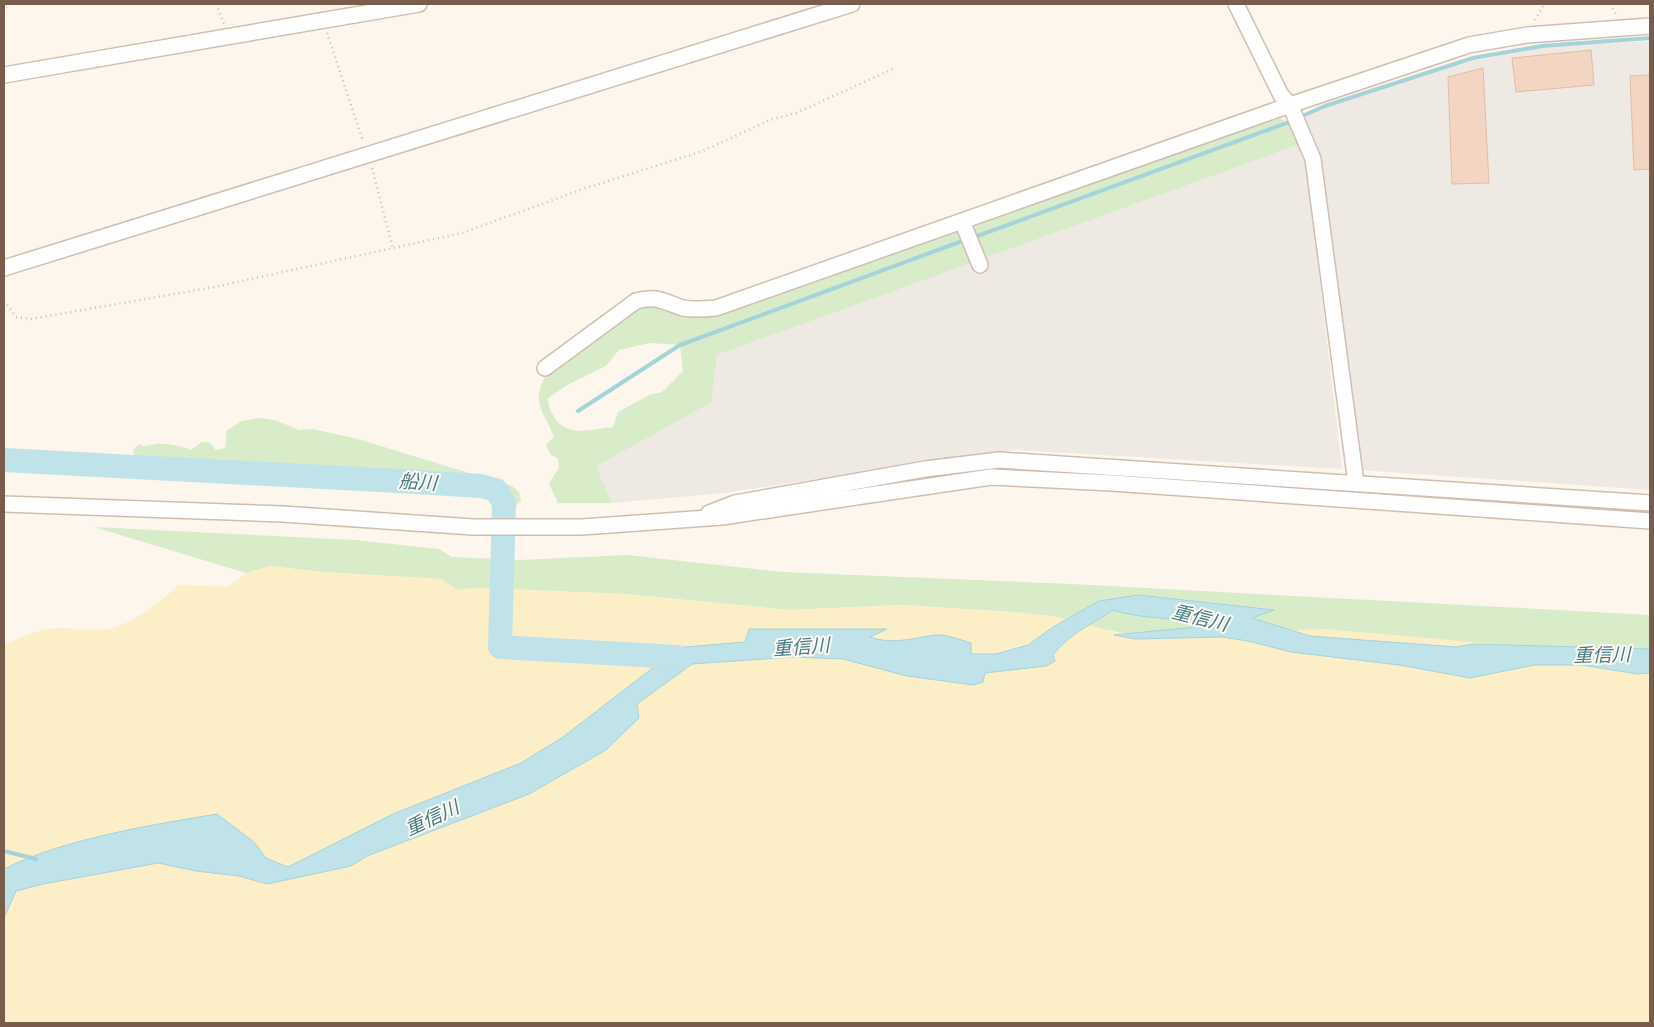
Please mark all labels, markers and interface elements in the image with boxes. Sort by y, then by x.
water label: 船川 [398,469,440,495]
water label: 重信川 [1170,600,1232,637]
water label: 重信川 [772,633,832,660]
water label: 重信川 [1573,643,1633,667]
water label: 重信川 [401,795,464,840]

